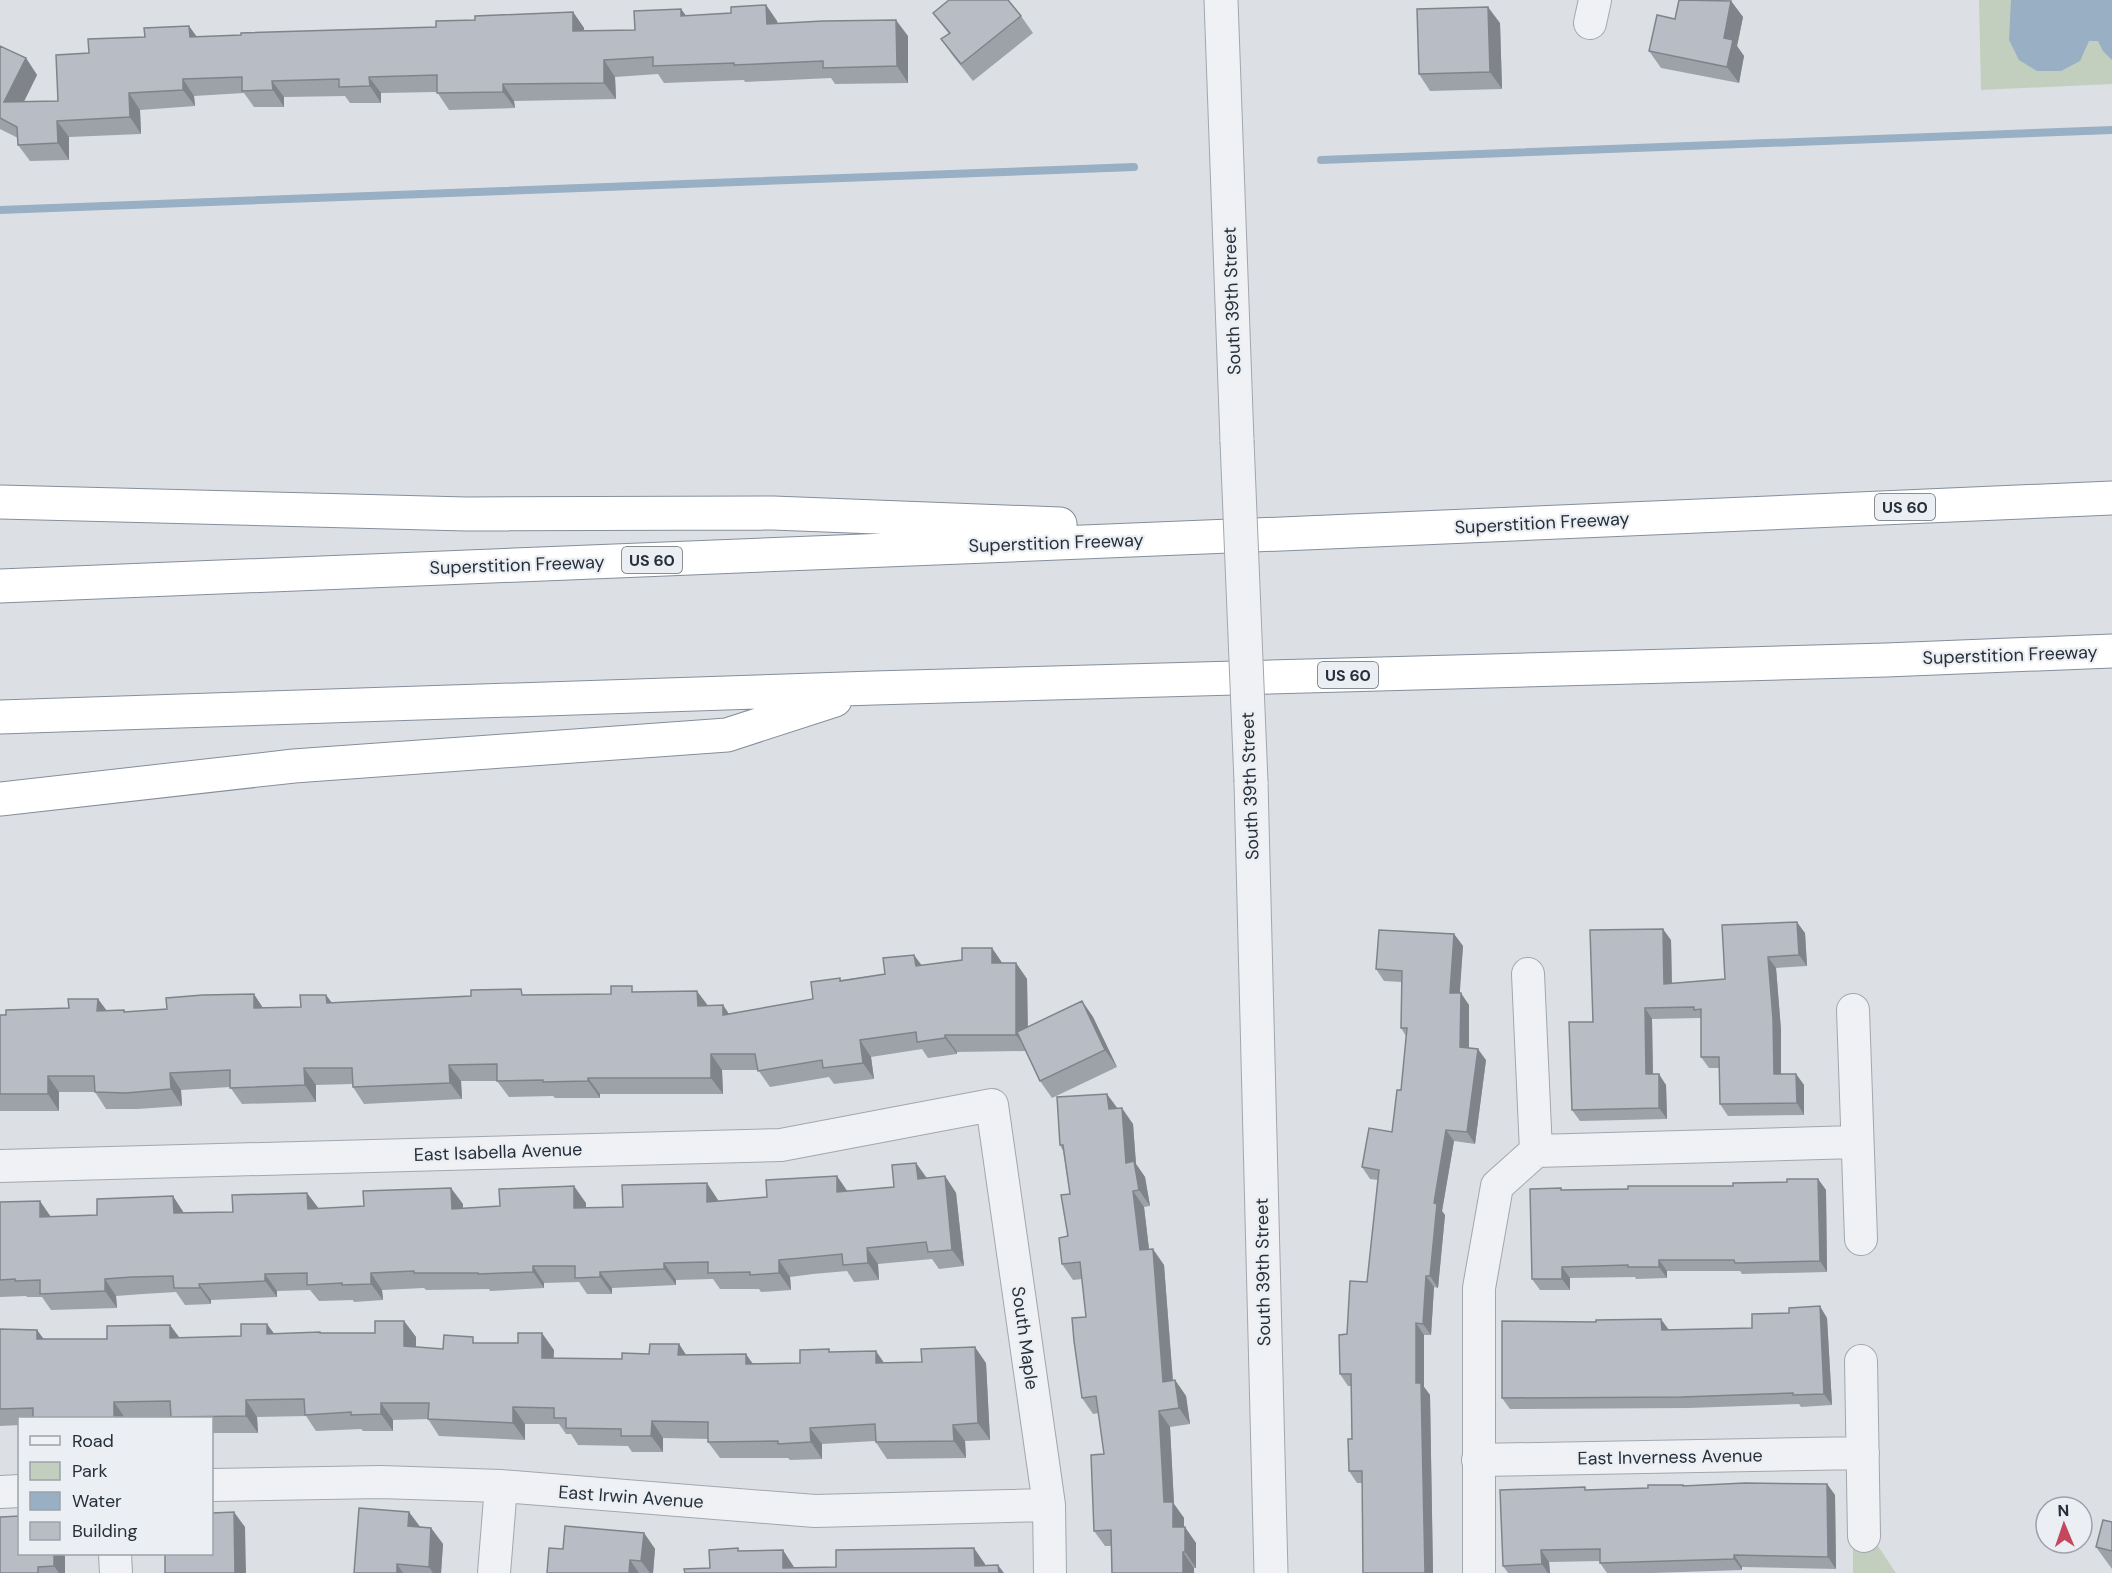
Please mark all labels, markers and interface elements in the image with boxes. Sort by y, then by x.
street label: South 39th Street [1217,227,1247,375]
road number: US 60 [1875,494,1935,520]
street label: Superstition Freeway [1454,506,1630,540]
street label: Superstition Freeway [968,528,1144,558]
road number: US 60 [622,547,682,573]
street label: Superstition Freeway [429,550,605,580]
street label: Superstition Freeway [1922,640,2098,670]
road number: US 60 [1318,662,1378,688]
street label: South 39th Street [1235,712,1265,860]
street label: East Isabella Avenue [413,1137,583,1167]
street label: South 39th Street [1250,1198,1276,1346]
street label: South Maple [1006,1285,1044,1391]
legend [18,1417,213,1555]
text: Road [72,1429,114,1453]
street label: East Inverness Avenue [1577,1443,1763,1471]
text: Park [72,1459,108,1483]
street label: East Irwin Avenue [558,1480,704,1514]
text: Water [72,1489,122,1513]
north arrow [2034,1495,2094,1555]
text: N [2057,1500,2070,1521]
text: Building [72,1519,137,1543]

